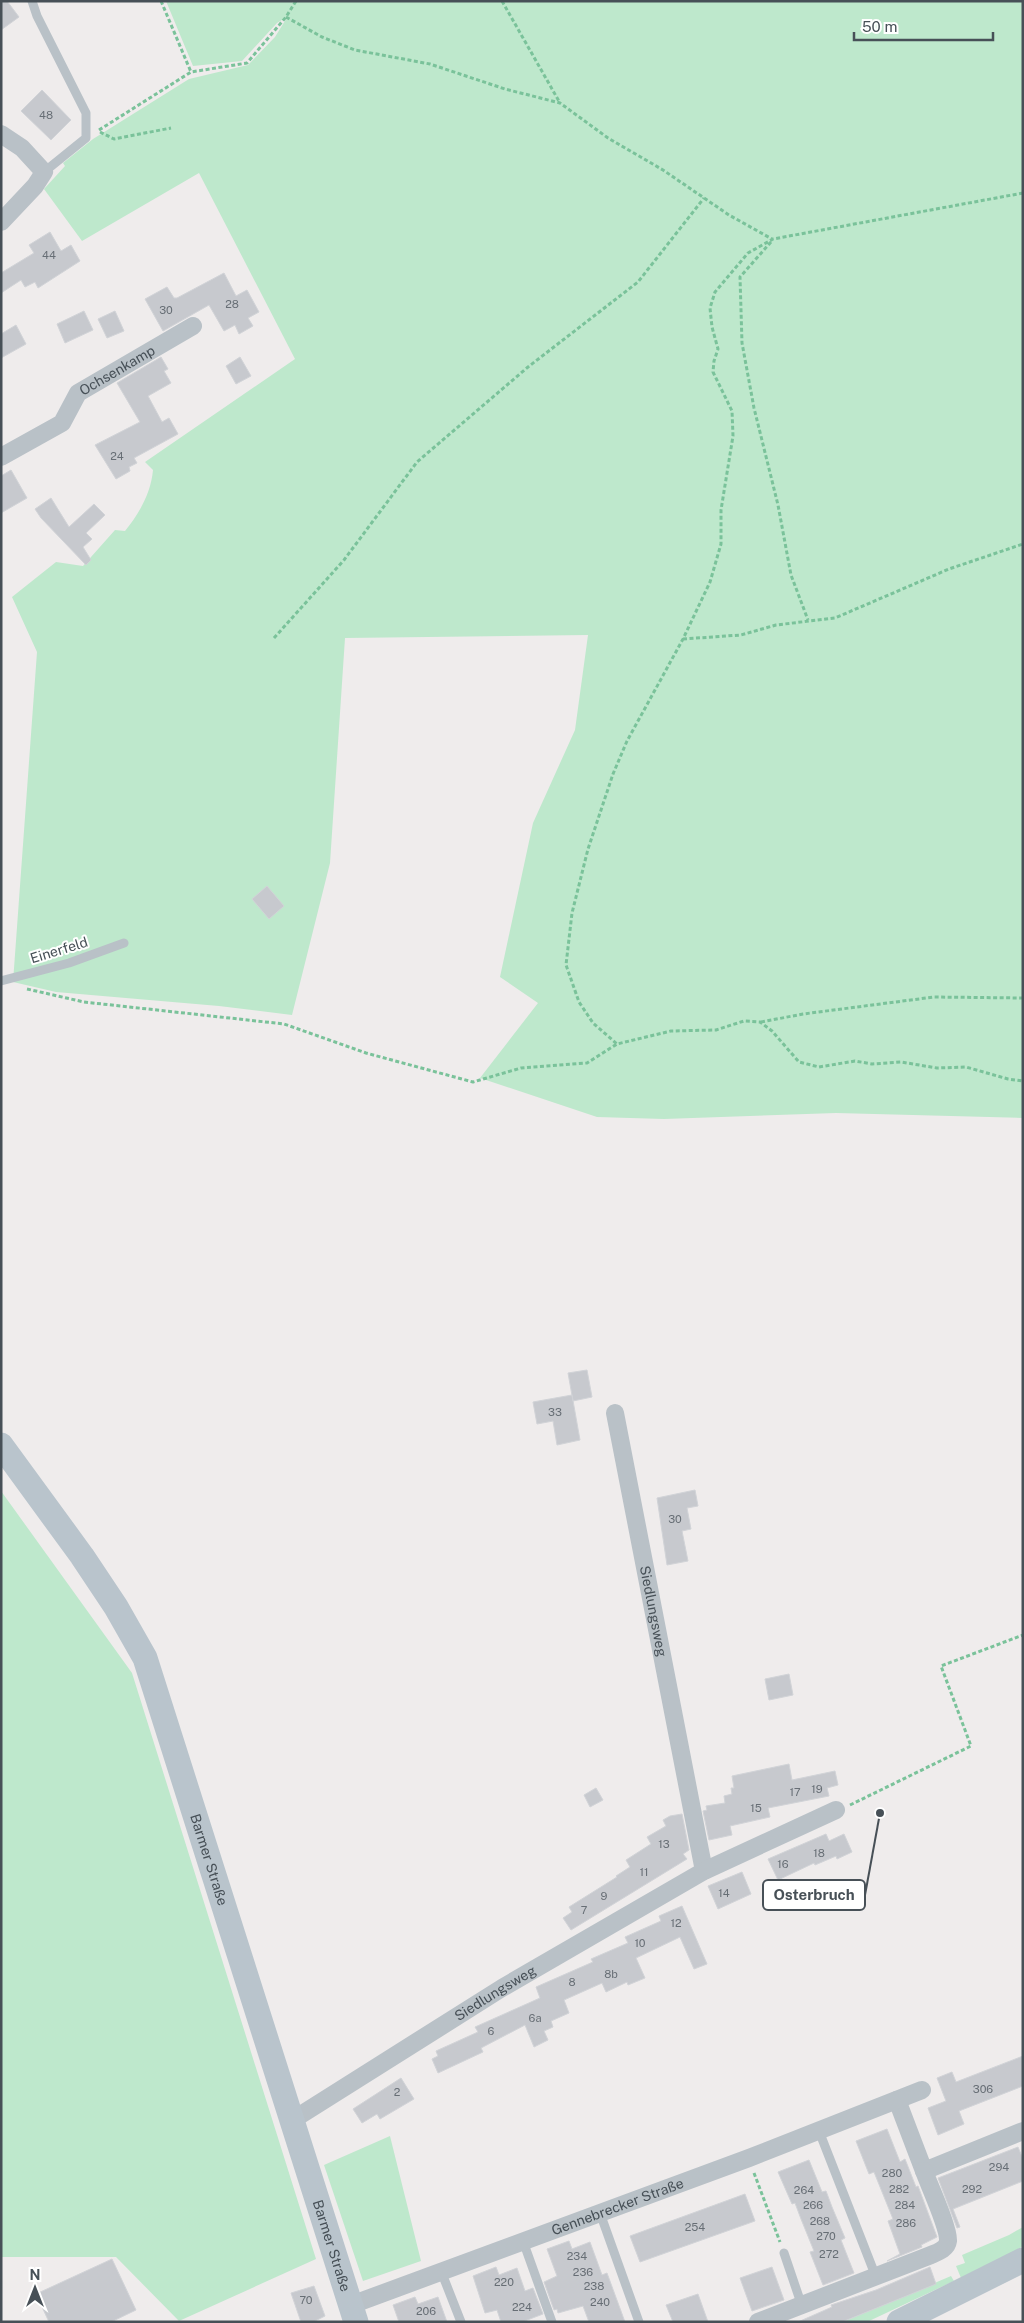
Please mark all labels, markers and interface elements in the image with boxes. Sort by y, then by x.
scale bar [854,10,993,42]
text: 50 m [862,18,897,35]
house number: 48 [39,109,53,121]
house number: 44 [42,249,56,261]
house number: 28 [225,298,239,310]
house number: 30 [159,304,173,316]
street label: Ochsenkamp [76,342,158,399]
house number: 24 [110,450,124,462]
street label: Einerfeld [28,934,90,966]
house number: 33 [548,1406,562,1418]
house number: 30 [668,1513,682,1525]
street label: Siedlungsweg [637,1564,670,1658]
house number: 19 [811,1783,823,1795]
house number: 17 [789,1786,801,1798]
house number: 15 [750,1802,762,1814]
street label: Barmer Straße [187,1812,231,1908]
house number: 13 [658,1838,670,1850]
house number: 18 [813,1847,825,1859]
house number: 16 [777,1858,789,1870]
house number: 11 [640,1866,648,1878]
callout: Osterbruch [763,1880,865,1910]
text: Osterbruch [773,1886,855,1903]
house number: 14 [718,1887,730,1899]
house number: 9 [601,1890,608,1902]
house number: 7 [581,1904,588,1916]
house number: 12 [670,1917,682,1929]
house number: 10 [634,1937,646,1949]
street label: Siedlungsweg [451,1962,539,2024]
house number: 8b [604,1968,618,1980]
house number: 8 [568,1976,576,1988]
house number: 6a [529,2012,541,2024]
house number: 6 [488,2025,495,2037]
house number: 306 [973,2083,993,2095]
house number: 2 [394,2086,401,2098]
house number: 294 [989,2161,1009,2173]
house number: 280 [882,2167,902,2179]
street label: Gennebrecker Straße [549,2175,686,2238]
house number: 282 [889,2183,910,2195]
house number: 292 [962,2183,982,2195]
house number: 264 [794,2184,814,2196]
street label: Barmer Straße [310,2198,354,2294]
house number: 266 [803,2199,823,2211]
house number: 284 [895,2199,915,2211]
house number: 268 [810,2215,830,2227]
house number: 286 [896,2217,916,2229]
house number: 254 [685,2221,705,2233]
house number: 270 [816,2230,836,2242]
house number: 272 [819,2248,839,2260]
house number: 234 [567,2250,587,2262]
north arrow [10,2263,60,2313]
house number: 236 [573,2266,593,2278]
text: N [30,2267,40,2283]
house number: 220 [494,2276,514,2288]
house number: 238 [584,2280,604,2292]
house number: 70 [299,2294,313,2306]
house number: 240 [590,2296,610,2308]
house number: 224 [512,2301,532,2313]
house number: 206 [416,2305,436,2317]

